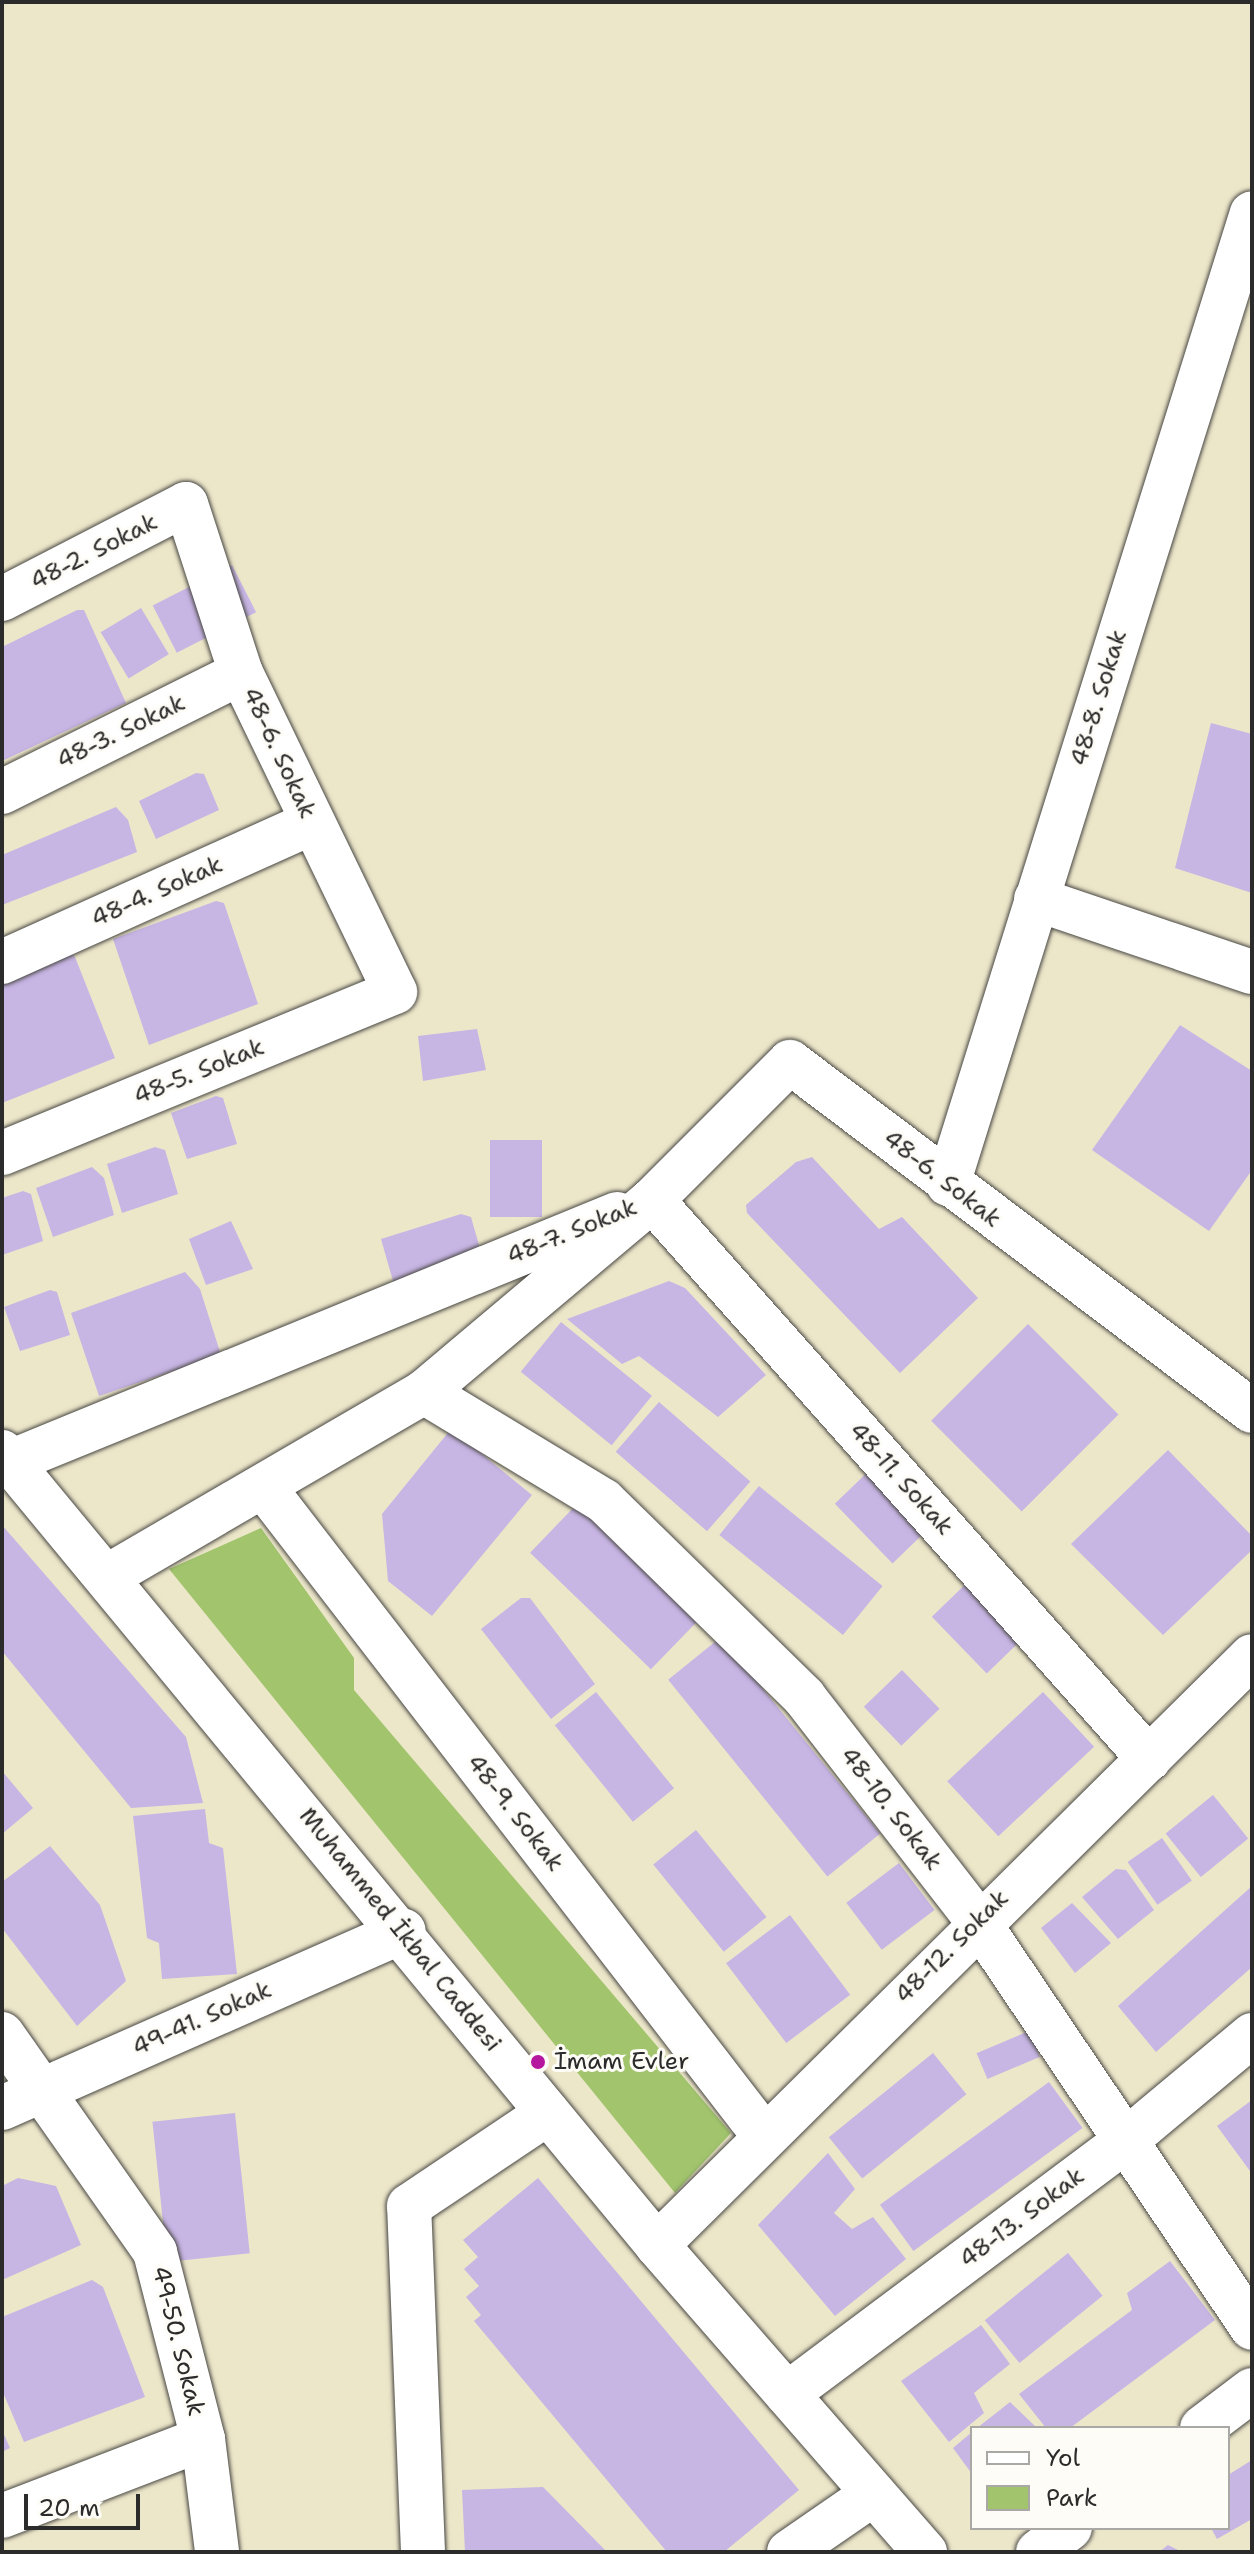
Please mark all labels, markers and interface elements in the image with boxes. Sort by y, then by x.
street label: 48-2. Sokak [26,508,162,596]
street label: 48-8. Sokak [1065,627,1133,769]
street label: 48-6. Sokak [236,683,322,823]
street label: 48-3. Sokak [52,689,190,775]
street label: 48-4. Sokak [87,850,227,934]
street label: 48-5. Sokak [129,1033,269,1111]
street label: 48-6. Sokak [877,1124,1007,1234]
street label: 48-7. Sokak [503,1193,641,1271]
street label: 48-11. Sokak [843,1417,959,1541]
street label: 48-10. Sokak [834,1742,948,1876]
street label: 48-9. Sokak [460,1749,570,1877]
street label: Muhammed İkbal Caddesi [293,1802,507,2058]
street label: 48-12. Sokak [889,1884,1015,2010]
street label: 49-41. Sokak [128,1975,276,2063]
place label: İmam Evler [554,2048,689,2076]
marker: İmam Evler [529,2053,547,2071]
street label: 48-13. Sokak [954,2162,1090,2274]
street label: 49-50. Sokak [145,2263,211,2419]
legend [970,2426,1230,2530]
text: Yol [1046,2442,1080,2474]
scale bar [28,2478,144,2528]
text: Park [1046,2482,1098,2514]
text: 20 m [38,2492,100,2524]

